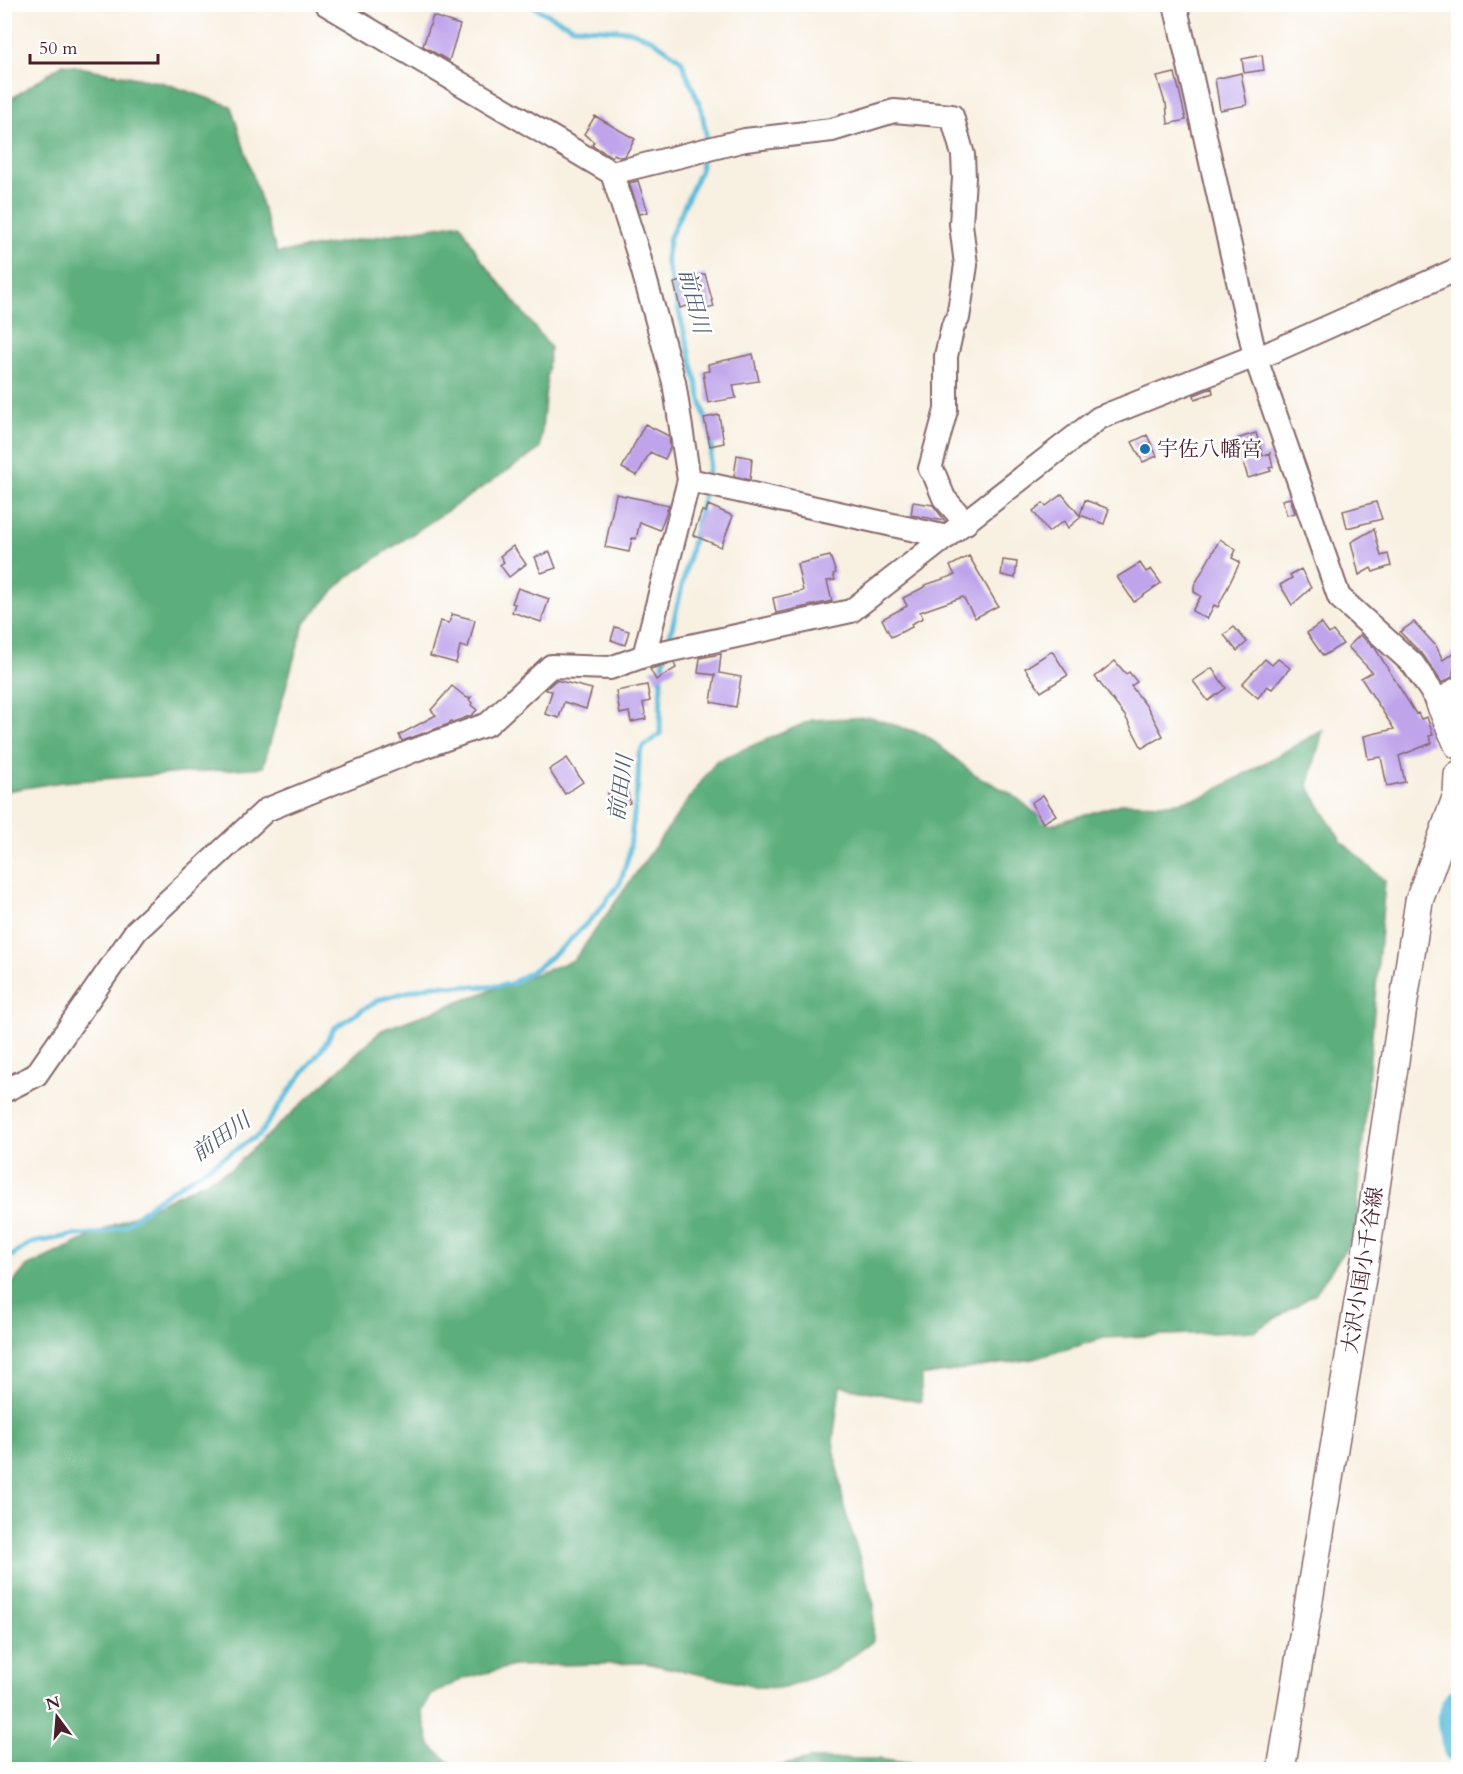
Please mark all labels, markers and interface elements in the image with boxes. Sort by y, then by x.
scale bar [30,27,158,65]
text: 50 m [39,36,78,61]
water label: 前田川 [671,265,717,339]
place label: 宇佐八幡宮 [1157,435,1262,464]
marker: 宇佐八幡宮 [1138,442,1152,456]
water label: 前田川 [602,751,641,823]
water label: 前田川 [185,1105,258,1168]
street label: 大沢小国小千谷線 [1336,1185,1390,1355]
north arrow [27,1687,87,1747]
text: N [43,1691,63,1716]

